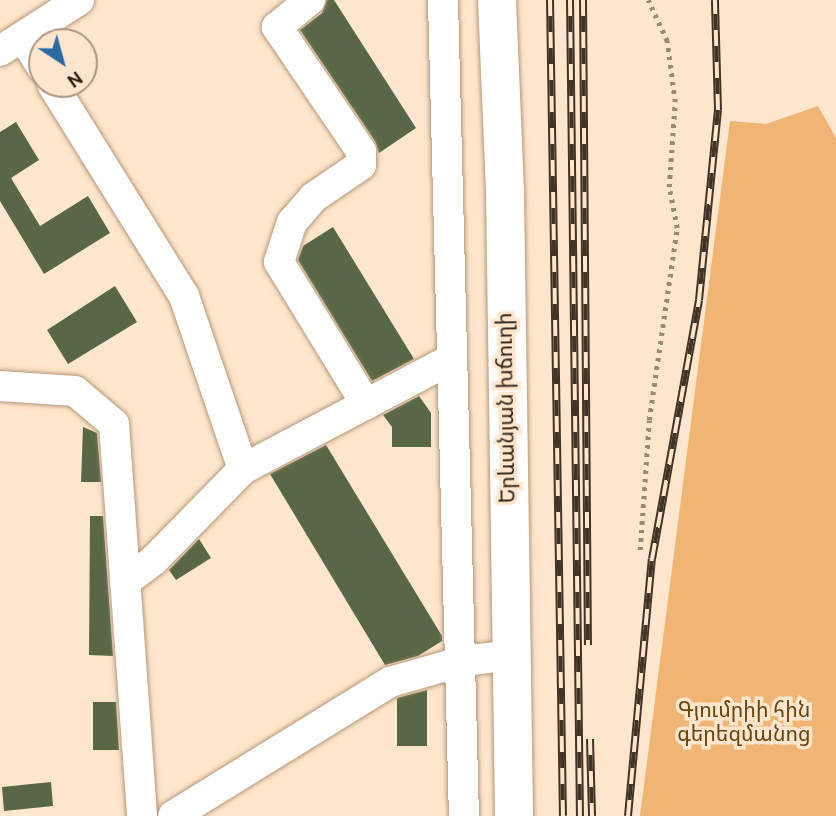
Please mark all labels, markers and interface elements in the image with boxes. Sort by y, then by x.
north arrow [28,28,98,98]
text: N [62,65,87,92]
street label: Երևանյան խճուղի [494,312,522,504]
park label: Գյումրիի հին գերեզմանոց [677,699,811,749]

